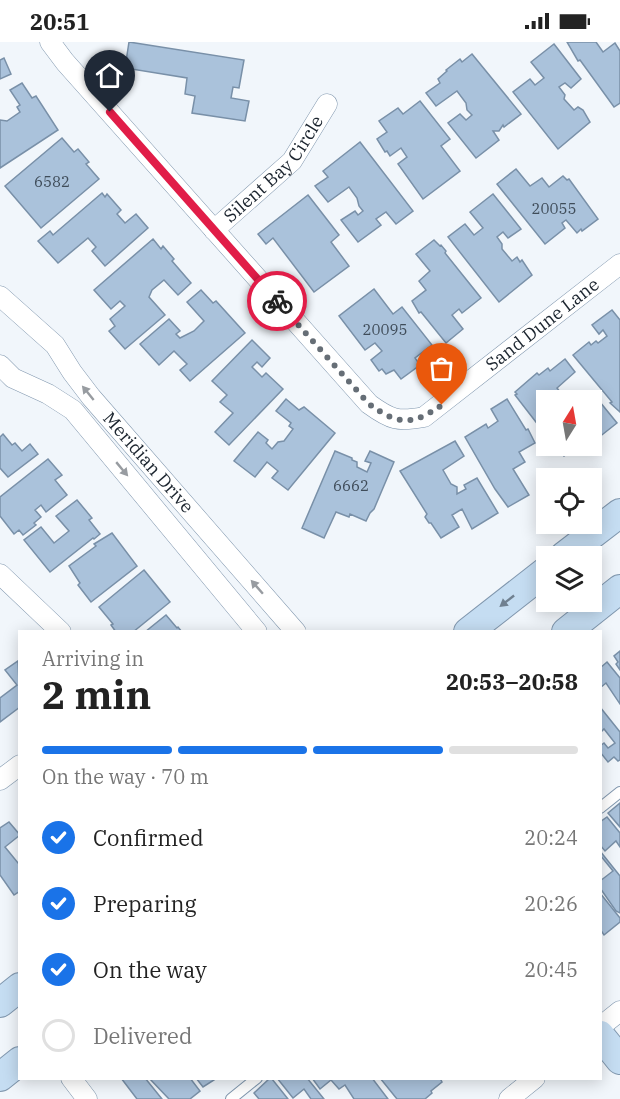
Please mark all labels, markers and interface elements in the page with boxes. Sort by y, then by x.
text: 20:51 [30,7,89,36]
pin [84,50,135,112]
icon: home [93,59,126,92]
street label: Silent Bay Circle [219,111,328,227]
house number: 6582 [34,172,70,191]
house number: 20055 [531,199,577,218]
courier [247,271,307,331]
street label: Sand Dune Lane [481,273,604,376]
icon: bike [261,285,294,318]
house number: 20095 [362,320,408,339]
pin [416,343,467,405]
icon: bag [425,352,458,385]
one-way arrow [82,386,95,401]
north arrow [536,390,602,456]
map controls [536,390,602,612]
street label: Meridian Drive [98,407,199,518]
one-way arrow [116,461,129,477]
button: locate [536,468,602,534]
house number: 6662 [333,476,369,495]
button: layers [536,546,602,612]
one-way arrow [251,580,264,595]
one-way arrow [499,595,515,608]
text: Arriving in [42,645,144,672]
text: 20:53–20:58 [446,667,578,696]
text: 2 min [42,669,151,720]
text: On the way · 70 m [42,763,209,790]
icon: check [42,821,75,854]
text: Confirmed [93,823,204,852]
text: 20:24 [524,824,578,851]
icon: check [42,887,75,920]
text: Preparing [93,889,197,918]
text: 20:26 [524,890,578,917]
icon: check [42,953,75,986]
text: On the way [93,955,207,984]
text: 20:45 [524,956,578,983]
text: Delivered [93,1021,192,1050]

